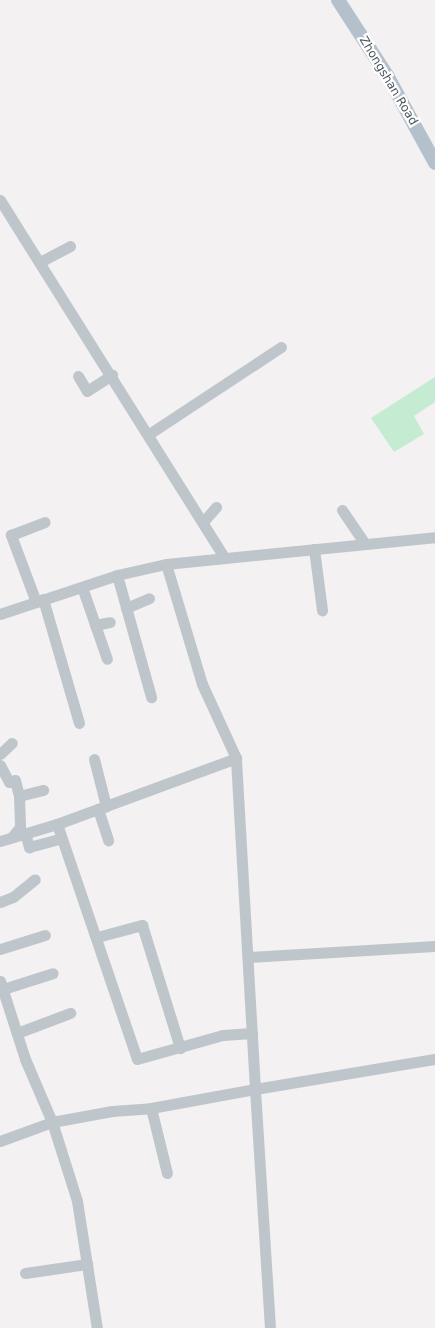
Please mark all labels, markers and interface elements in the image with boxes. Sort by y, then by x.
street label: Zhongshan Road [356,34,420,128]

